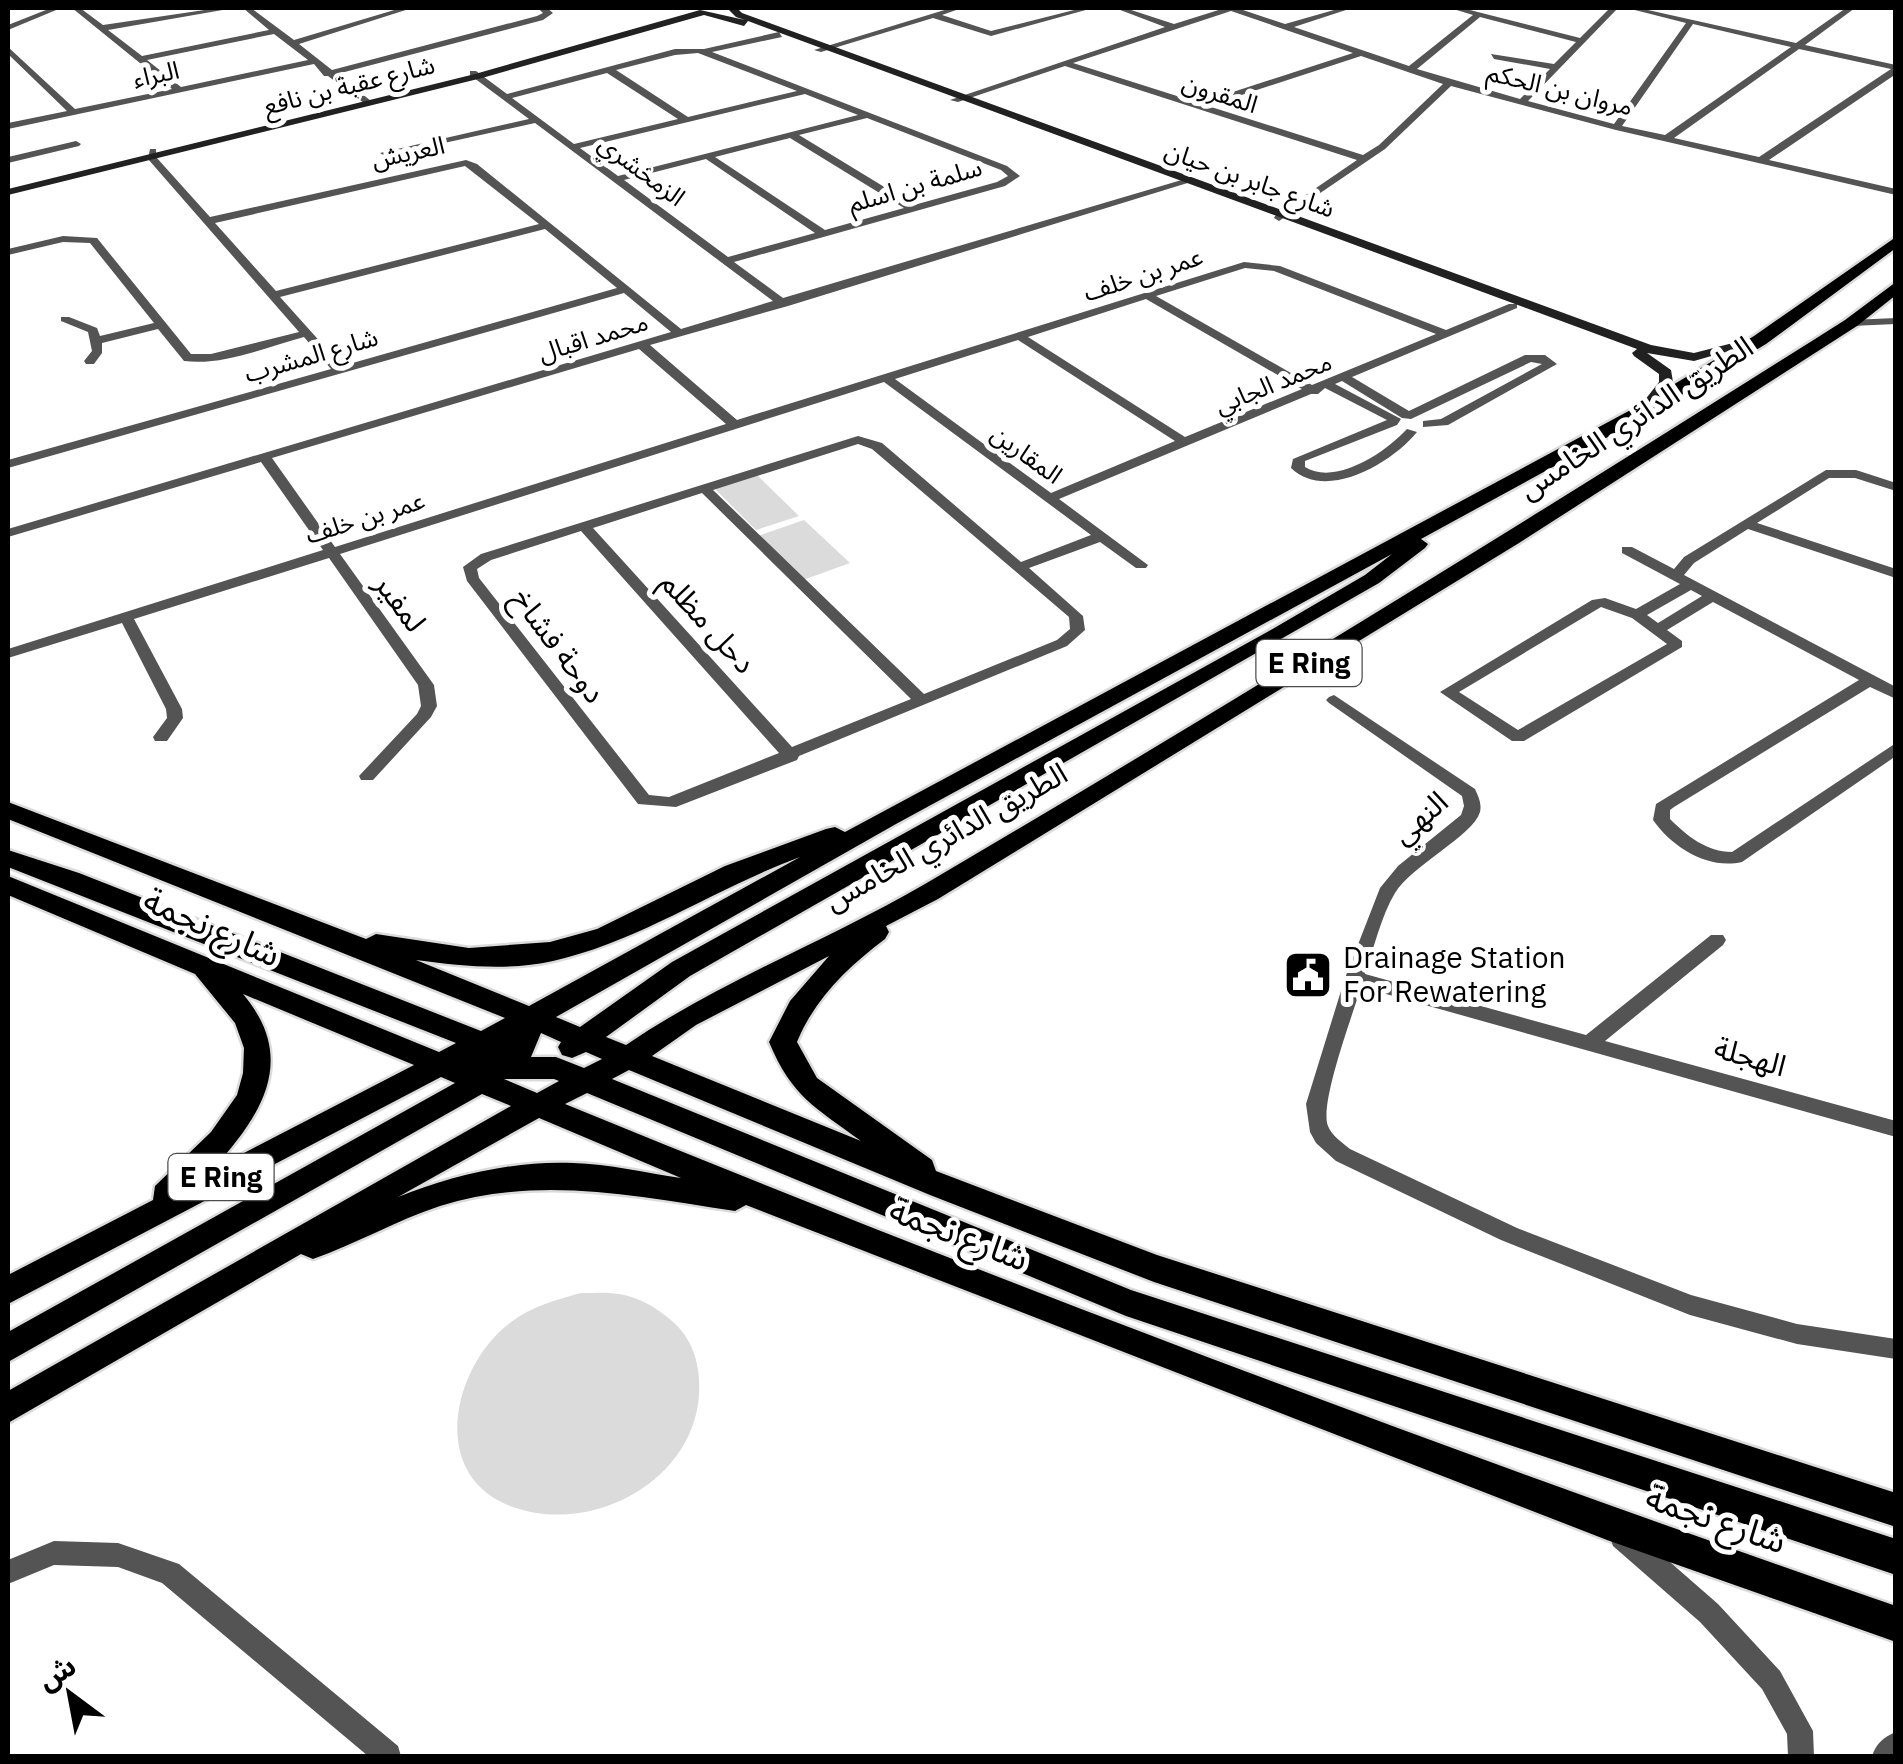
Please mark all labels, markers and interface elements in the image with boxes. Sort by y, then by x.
street label: شارع عقبة بن نافع [260,47,439,125]
street label: البراء [130,53,182,94]
street label: مروان بن الحكم [1483,54,1636,126]
street label: المقرون [1178,65,1262,120]
street label: الزمخشري [590,126,692,216]
street label: العريش [368,128,447,175]
street label: شارع جابر بن حيان [1160,133,1340,227]
street label: سلمة بن اسلم [844,150,987,223]
street label: عمر بن خلف [1079,239,1207,308]
street label: محمد اقبال [534,304,652,369]
street label: شارع المشرب [240,320,382,392]
street label: الطريق الدائري الخامس [1511,326,1763,511]
street label: محمد الجابي [1209,344,1338,424]
street label: المقارين [985,417,1070,491]
street label: عمر بن خلف [301,483,429,550]
street label: دحل مظلم [649,563,765,684]
street label: لمفير [366,564,436,639]
street label: دوحة فشاخ [500,580,615,713]
road number: E Ring [1256,640,1362,686]
street label: الطريق الدائري الخامس [817,753,1076,923]
street label: النهي [1383,782,1459,856]
street label: شارع نجمة [135,875,288,980]
place label: Drainage Station For Rewatering [1343,937,1566,1010]
public building icon: Drainage Station For Rewatering [1282,949,1334,1001]
street label: الهجلة [1710,1027,1791,1084]
road number: E Ring [168,1154,274,1200]
street label: شارع نجمة [882,1186,1035,1284]
street label: شارع نجمة [1639,1473,1793,1567]
north arrow [20,1644,120,1744]
text: ش [30,1647,83,1698]

